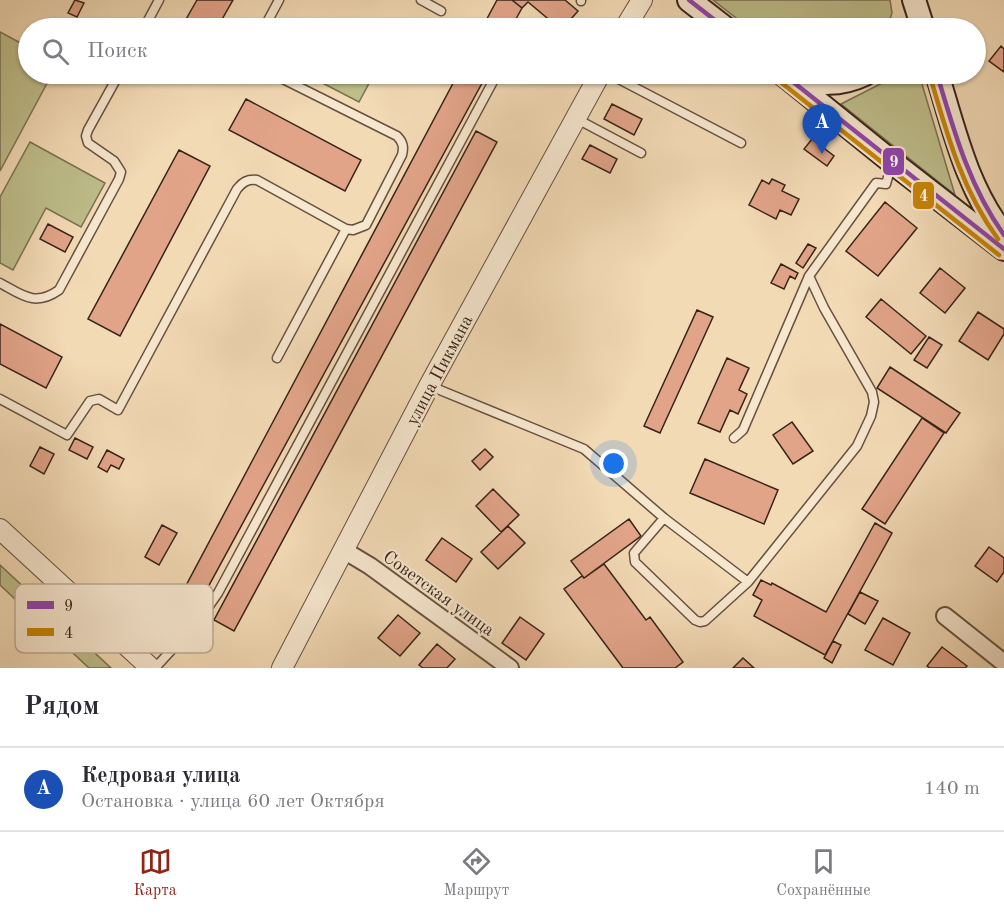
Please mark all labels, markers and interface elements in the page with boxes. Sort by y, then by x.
search box [18,18,986,84]
icon: search [39,35,72,68]
text: Поиск [87,40,148,62]
pin: A [802,104,842,154]
line badge: 9 [882,147,905,176]
text: 9 [889,155,899,171]
line badge: 4 [912,181,935,210]
text: 4 [919,189,929,205]
street label: улица Пикмана [403,312,477,429]
your location [599,449,628,478]
street label: Советская улица [379,548,497,640]
legend [15,584,213,653]
text: 9 [64,599,73,615]
text: 4 [64,626,73,642]
text: Рядом [24,694,99,720]
text: Кедровая улица [81,765,241,787]
text: A [36,779,51,799]
text: 140 m [924,779,980,799]
text: Остановка · улица 60 лет Октября [81,792,385,812]
tab: Карта [133,845,177,901]
tab: Маршрут [444,845,509,901]
tab: Сохранённые [776,845,871,901]

